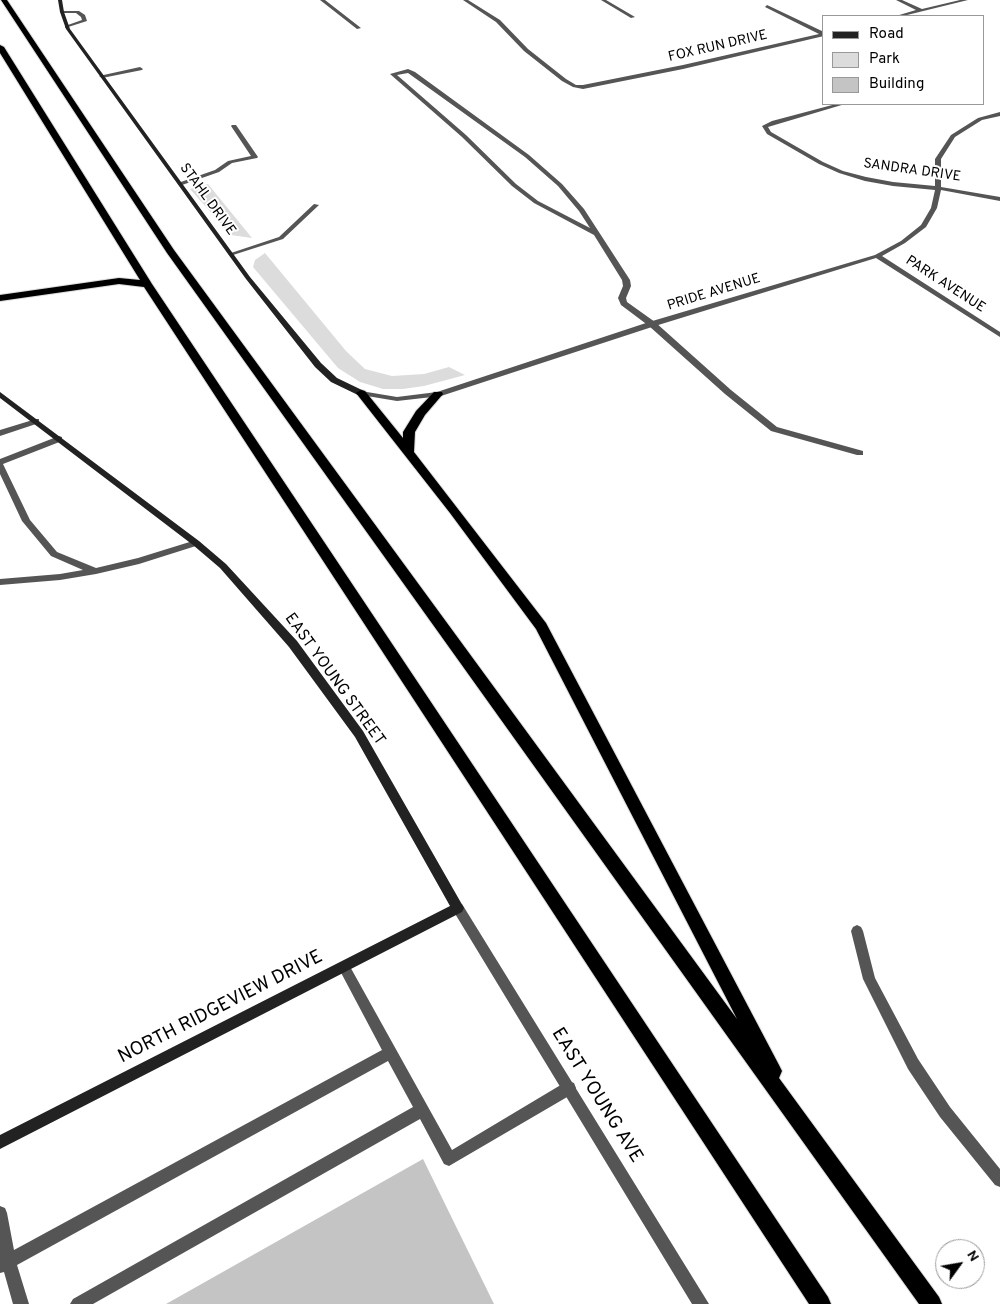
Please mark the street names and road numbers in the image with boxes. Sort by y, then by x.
street label: FOX RUN DRIVE [667,27,769,67]
street label: SANDRA DRIVE [862,156,962,186]
street label: STAHL DRIVE [175,161,239,239]
street label: PARK AVENUE [902,253,988,317]
street label: PRIDE AVENUE [665,271,763,315]
street label: EAST YOUNG STREET [280,610,388,750]
street label: NORTH RIDGEVIEW DRIVE [115,946,327,1070]
street label: EAST YOUNG AVE [545,1024,647,1168]

